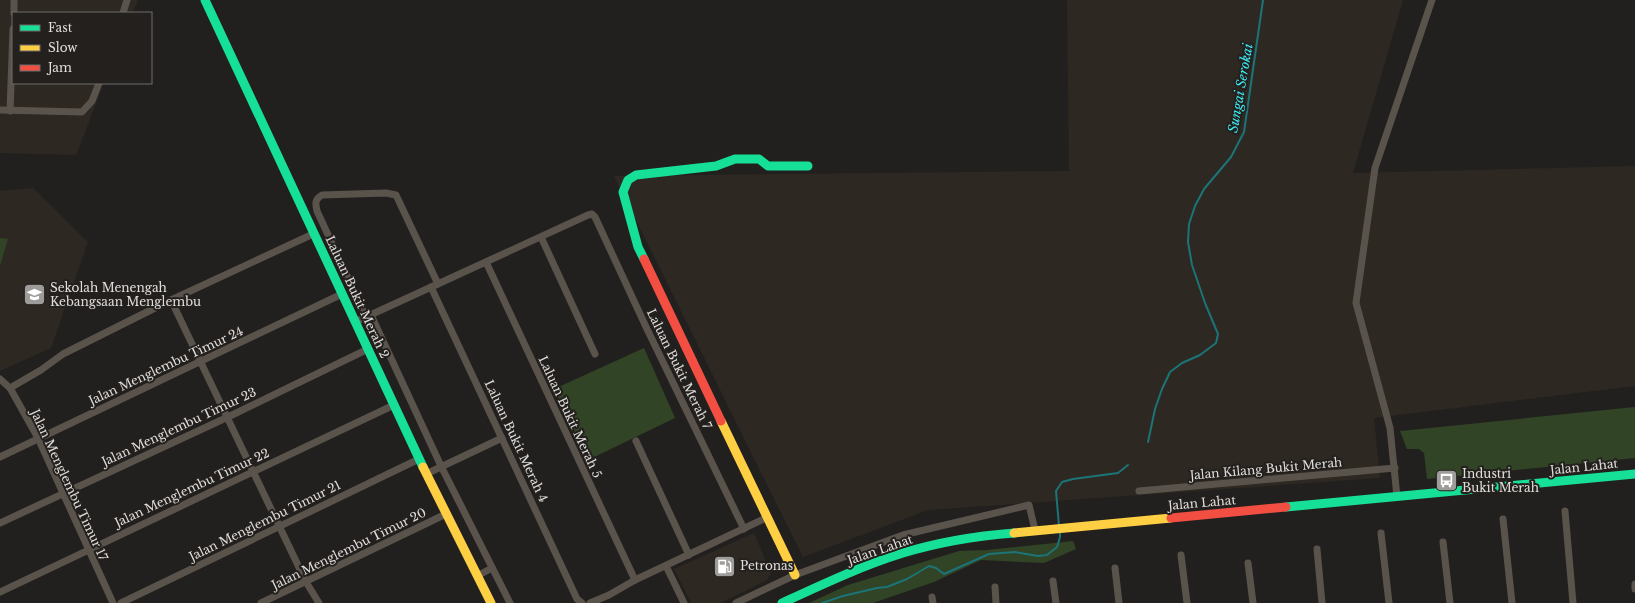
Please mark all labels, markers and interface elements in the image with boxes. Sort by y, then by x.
legend [12,12,152,84]
text: Fast [48,20,73,35]
text: Slow [48,40,78,55]
water label: Sungai Serokai [1224,42,1257,134]
text: Jam [46,60,72,75]
street label: Laluan Bukit Merah 2 [322,233,392,360]
place label: Sekolah Menengah Kebangsaan Menglembu [50,280,201,309]
school or university icon: Sekolah Menengah Kebangsaan Menglembu [22,282,48,308]
street label: Laluan Bukit Merah 7 [644,306,716,432]
street label: Jalan Menglembu Timur 24 [84,323,245,409]
street label: Laluan Bukit Merah 5 [536,353,605,480]
street label: Laluan Bukit Merah 4 [482,377,551,504]
street label: Jalan Menglembu Timur 23 [97,384,258,470]
street label: Jalan Menglembu Timur 17 [27,405,112,564]
street label: Jalan Menglembu Timur 22 [110,445,271,531]
street label: Jalan Kilang Bukit Merah [1187,454,1343,483]
street label: Jalan Lahat [1547,455,1619,478]
place label: Industri Bukit Merah [1462,466,1539,495]
bus stop icon: Industri Bukit Merah [1433,468,1459,494]
street label: Jalan Menglembu Timur 21 [185,477,343,565]
street label: Jalan Lahat [1165,492,1237,513]
street label: Jalan Menglembu Timur 20 [267,505,428,593]
street label: Jalan Lahat [843,531,915,568]
fuel station icon: Petronas [712,553,738,579]
place label: Petronas [740,558,793,573]

